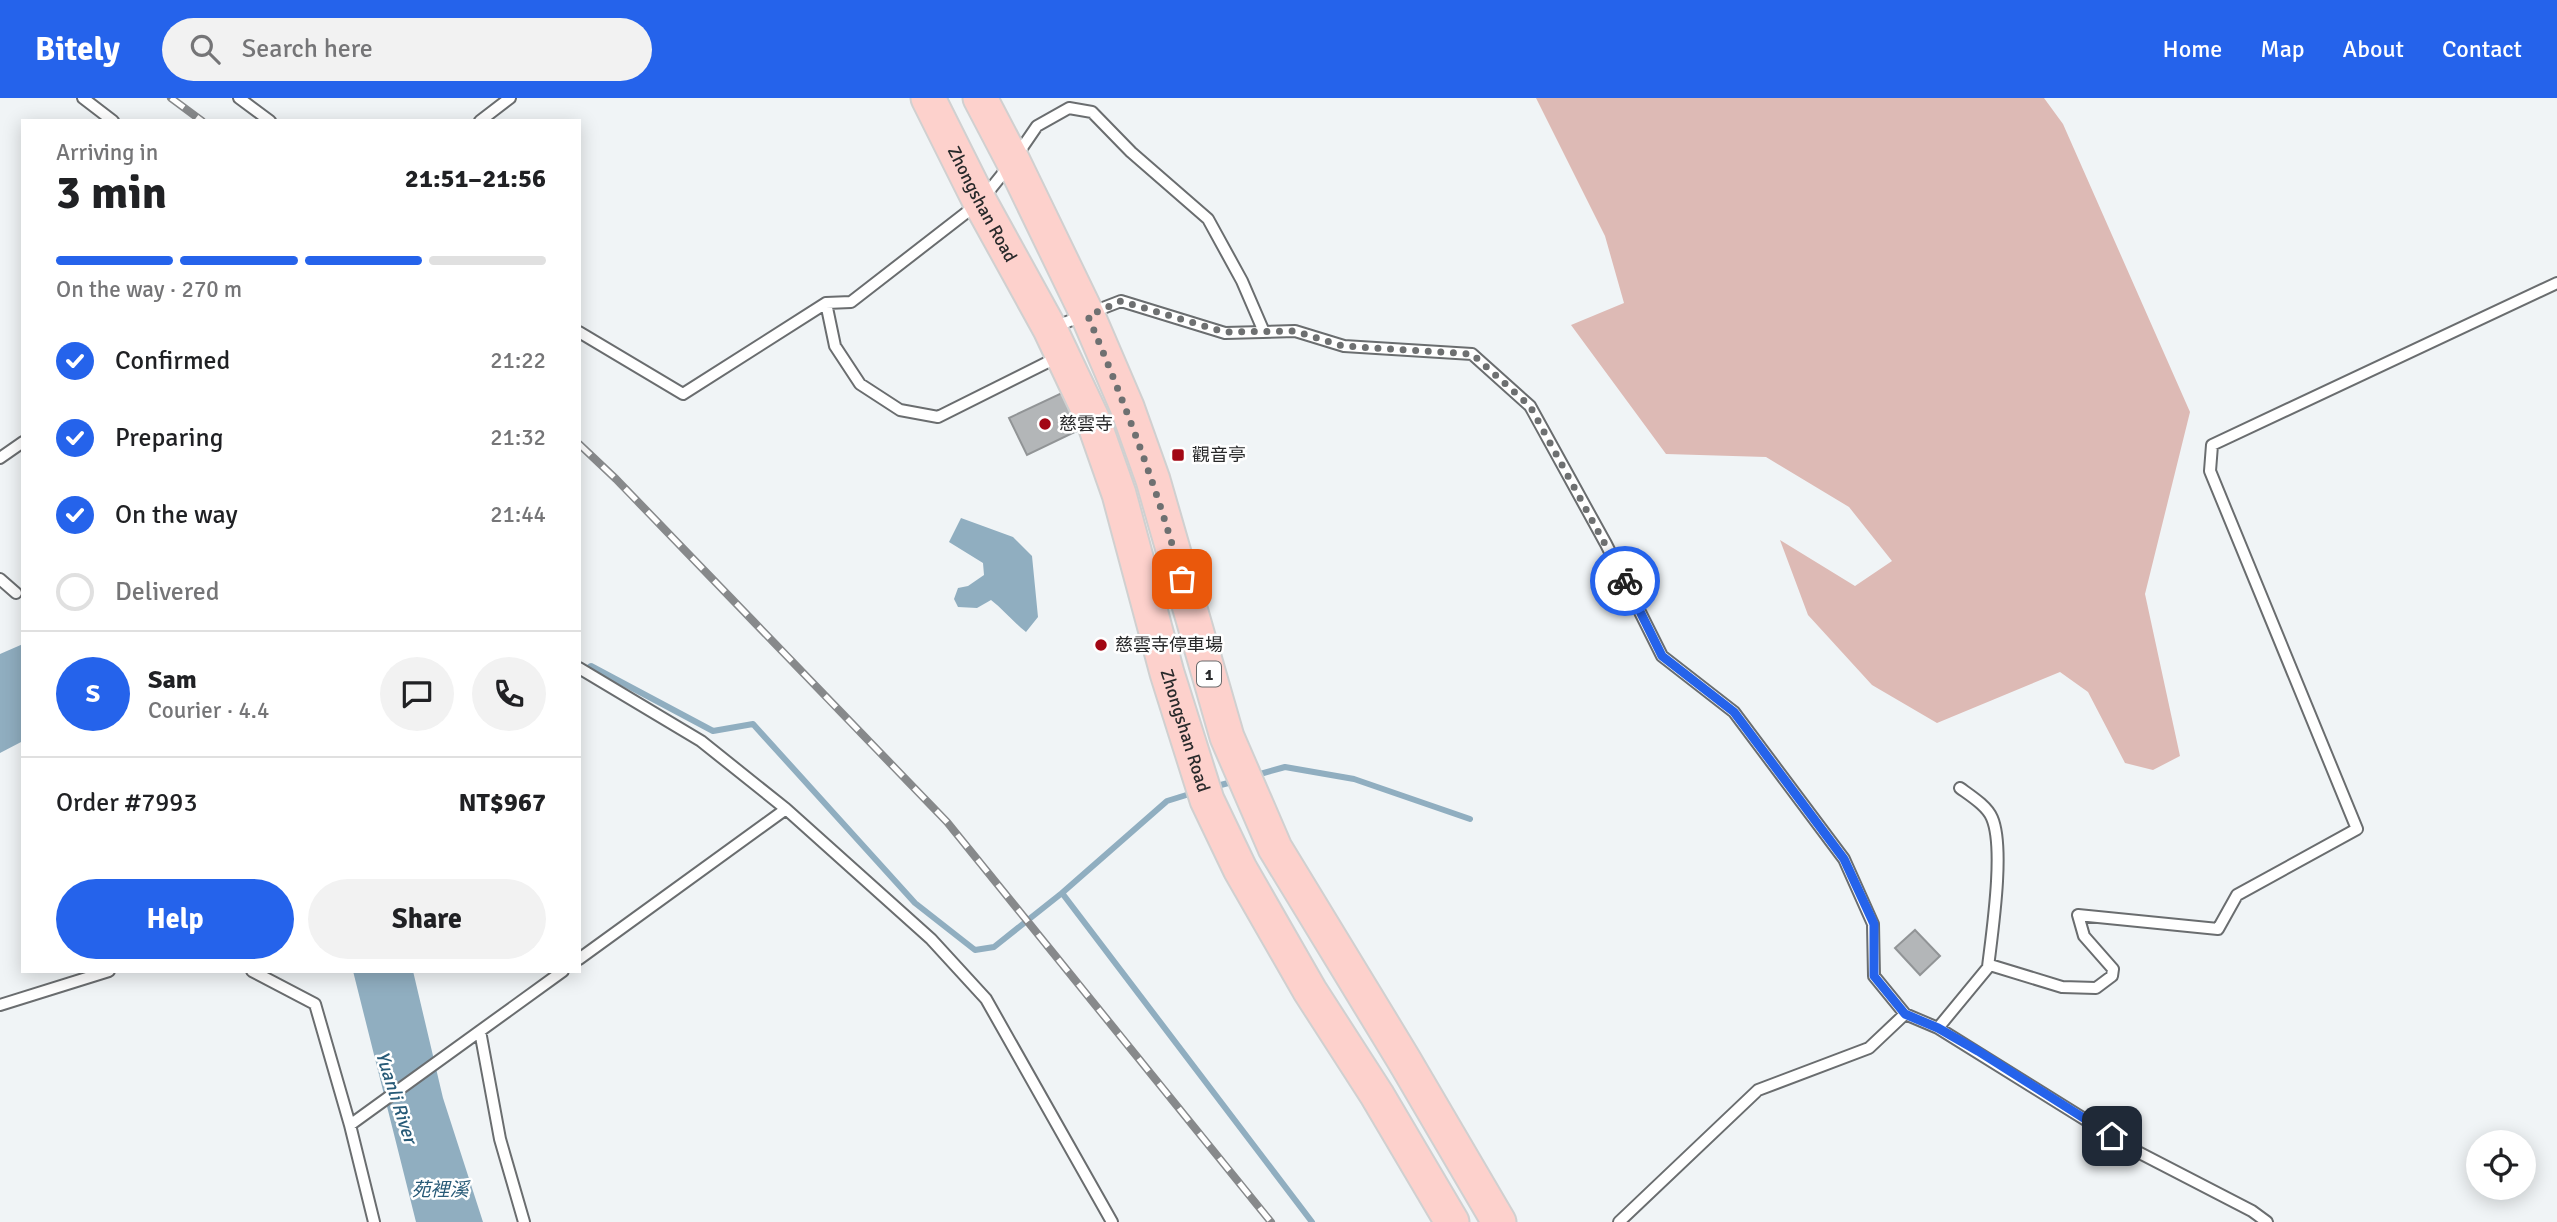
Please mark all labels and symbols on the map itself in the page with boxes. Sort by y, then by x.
street label: Zhongshan Road [943,142,1022,266]
place label: 慈雲寺 [1059,413,1113,435]
marker: 慈雲寺 [1037,416,1053,432]
place label: 觀音亭 [1192,444,1246,466]
marker: 觀音亭 [1170,447,1186,463]
courier [1590,546,1660,616]
pin [1152,549,1212,609]
place label: 慈雲寺停車場 [1115,634,1223,656]
marker: 慈雲寺停車場 [1093,637,1109,653]
road number: 1 [1197,662,1221,687]
street label: Zhongshan Road [1155,666,1215,795]
water label: Yuanli River [370,1048,423,1149]
pin [2082,1106,2142,1166]
water label: 苑裡溪 [411,1178,471,1202]

